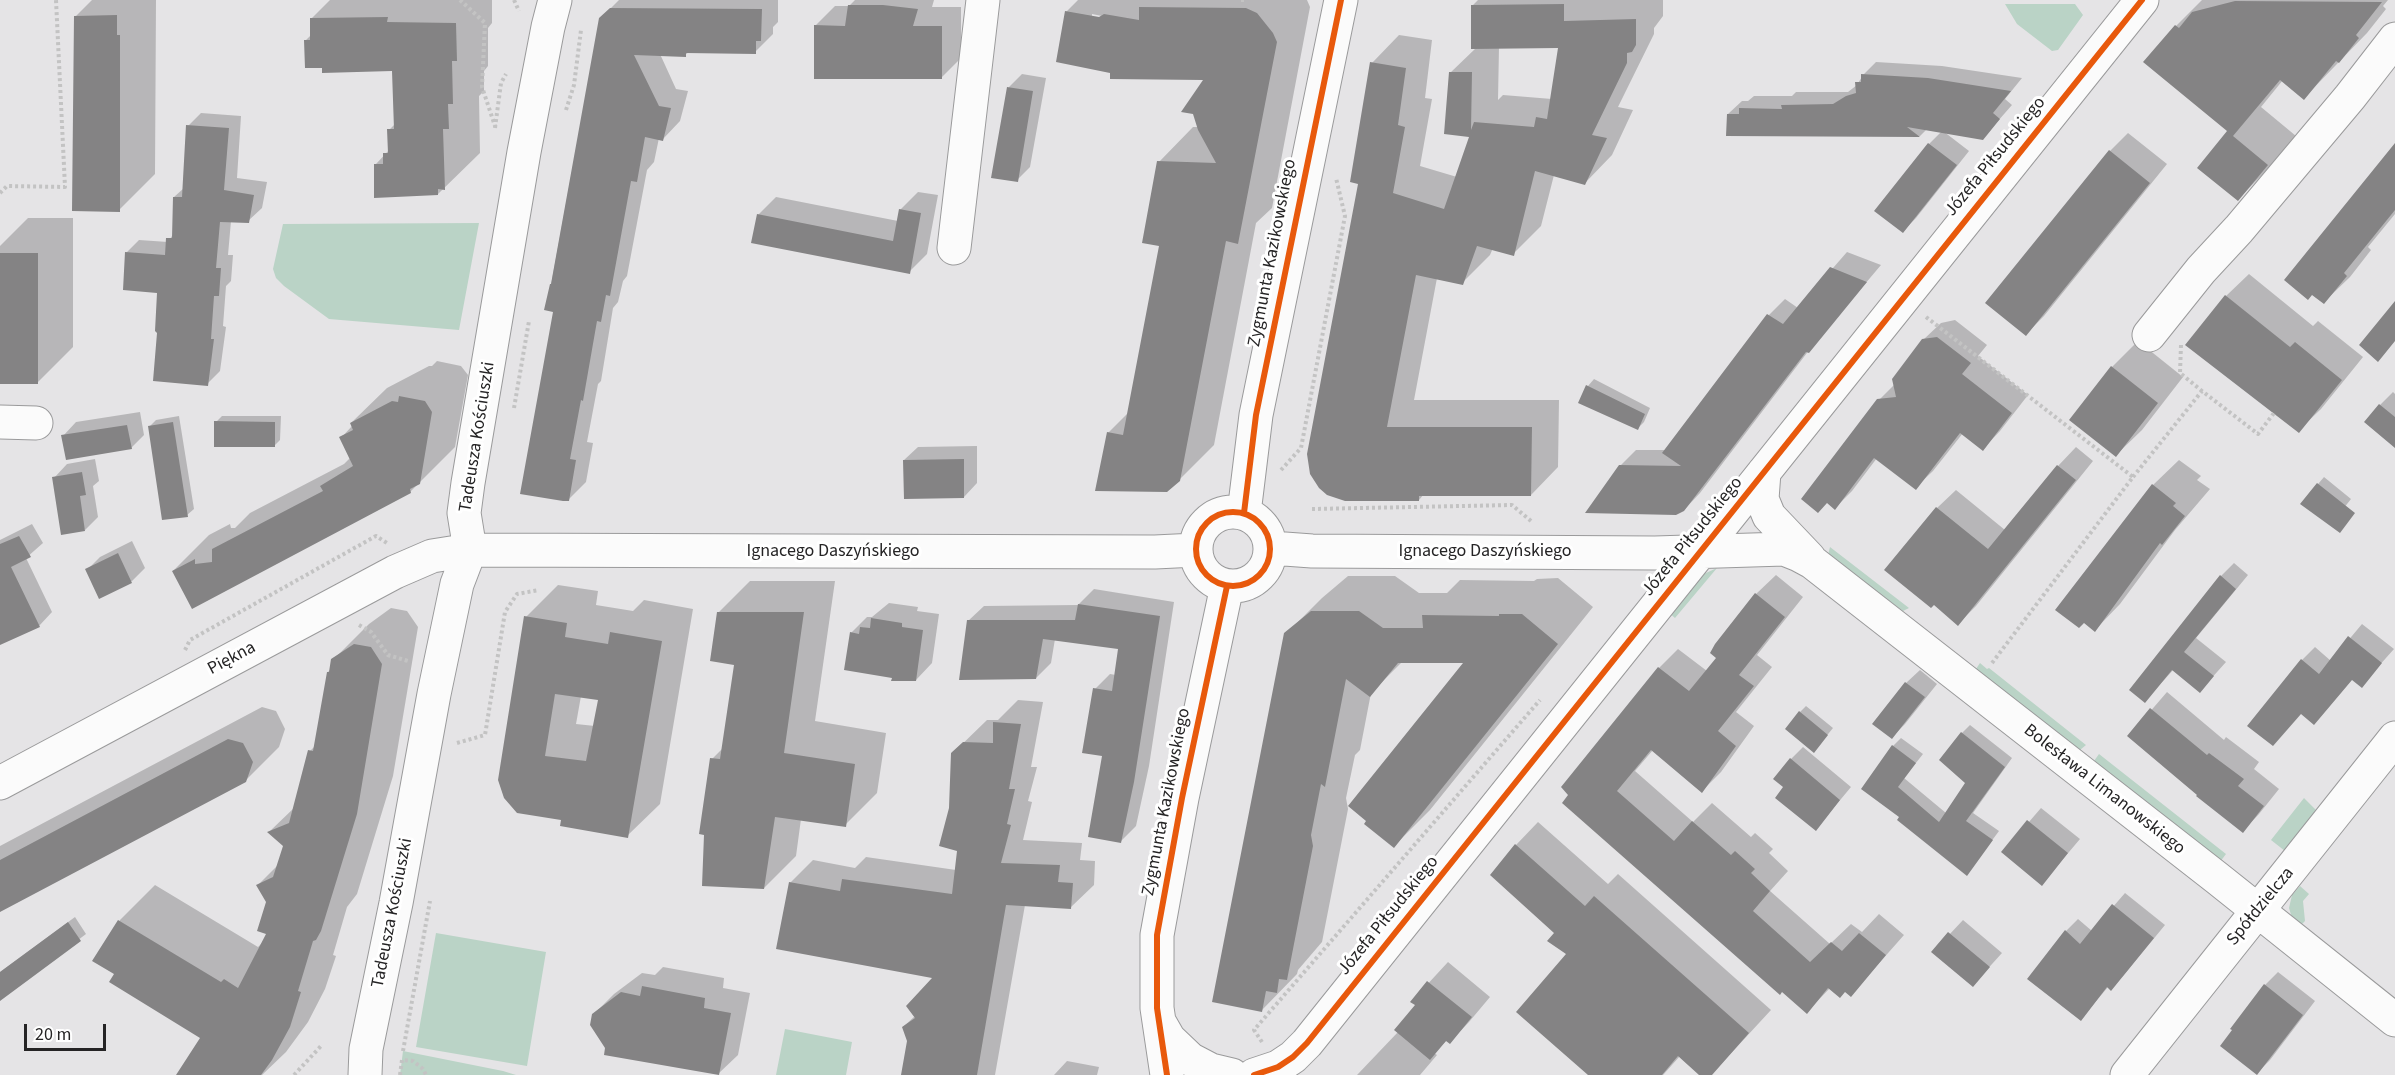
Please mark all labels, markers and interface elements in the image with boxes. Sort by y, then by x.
street label: Józefa Piłsudskiego [1941,93,2051,221]
street label: Zygmunta Kazikowskiego [1244,157,1302,349]
street label: Tadeusza Kościuszki [455,360,501,514]
street label: Józefa Piłsudskiego [1638,473,1748,601]
street label: Ignacego Daszyńskiego [746,541,920,563]
street label: Ignacego Daszyńskiego [1398,541,1572,563]
street label: Piękna [204,637,260,681]
street label: Zygmunta Kazikowskiego [1138,706,1196,898]
street label: Bolesława Limanowskiego [2019,720,2189,860]
street label: Tadeusza Kościuszki [368,836,418,990]
street label: Józefa Piłsudskiego [1334,852,1444,980]
street label: Spółdzielcza [2223,863,2299,951]
scale bar [27,1012,110,1050]
text: 20 m [35,1022,71,1047]

